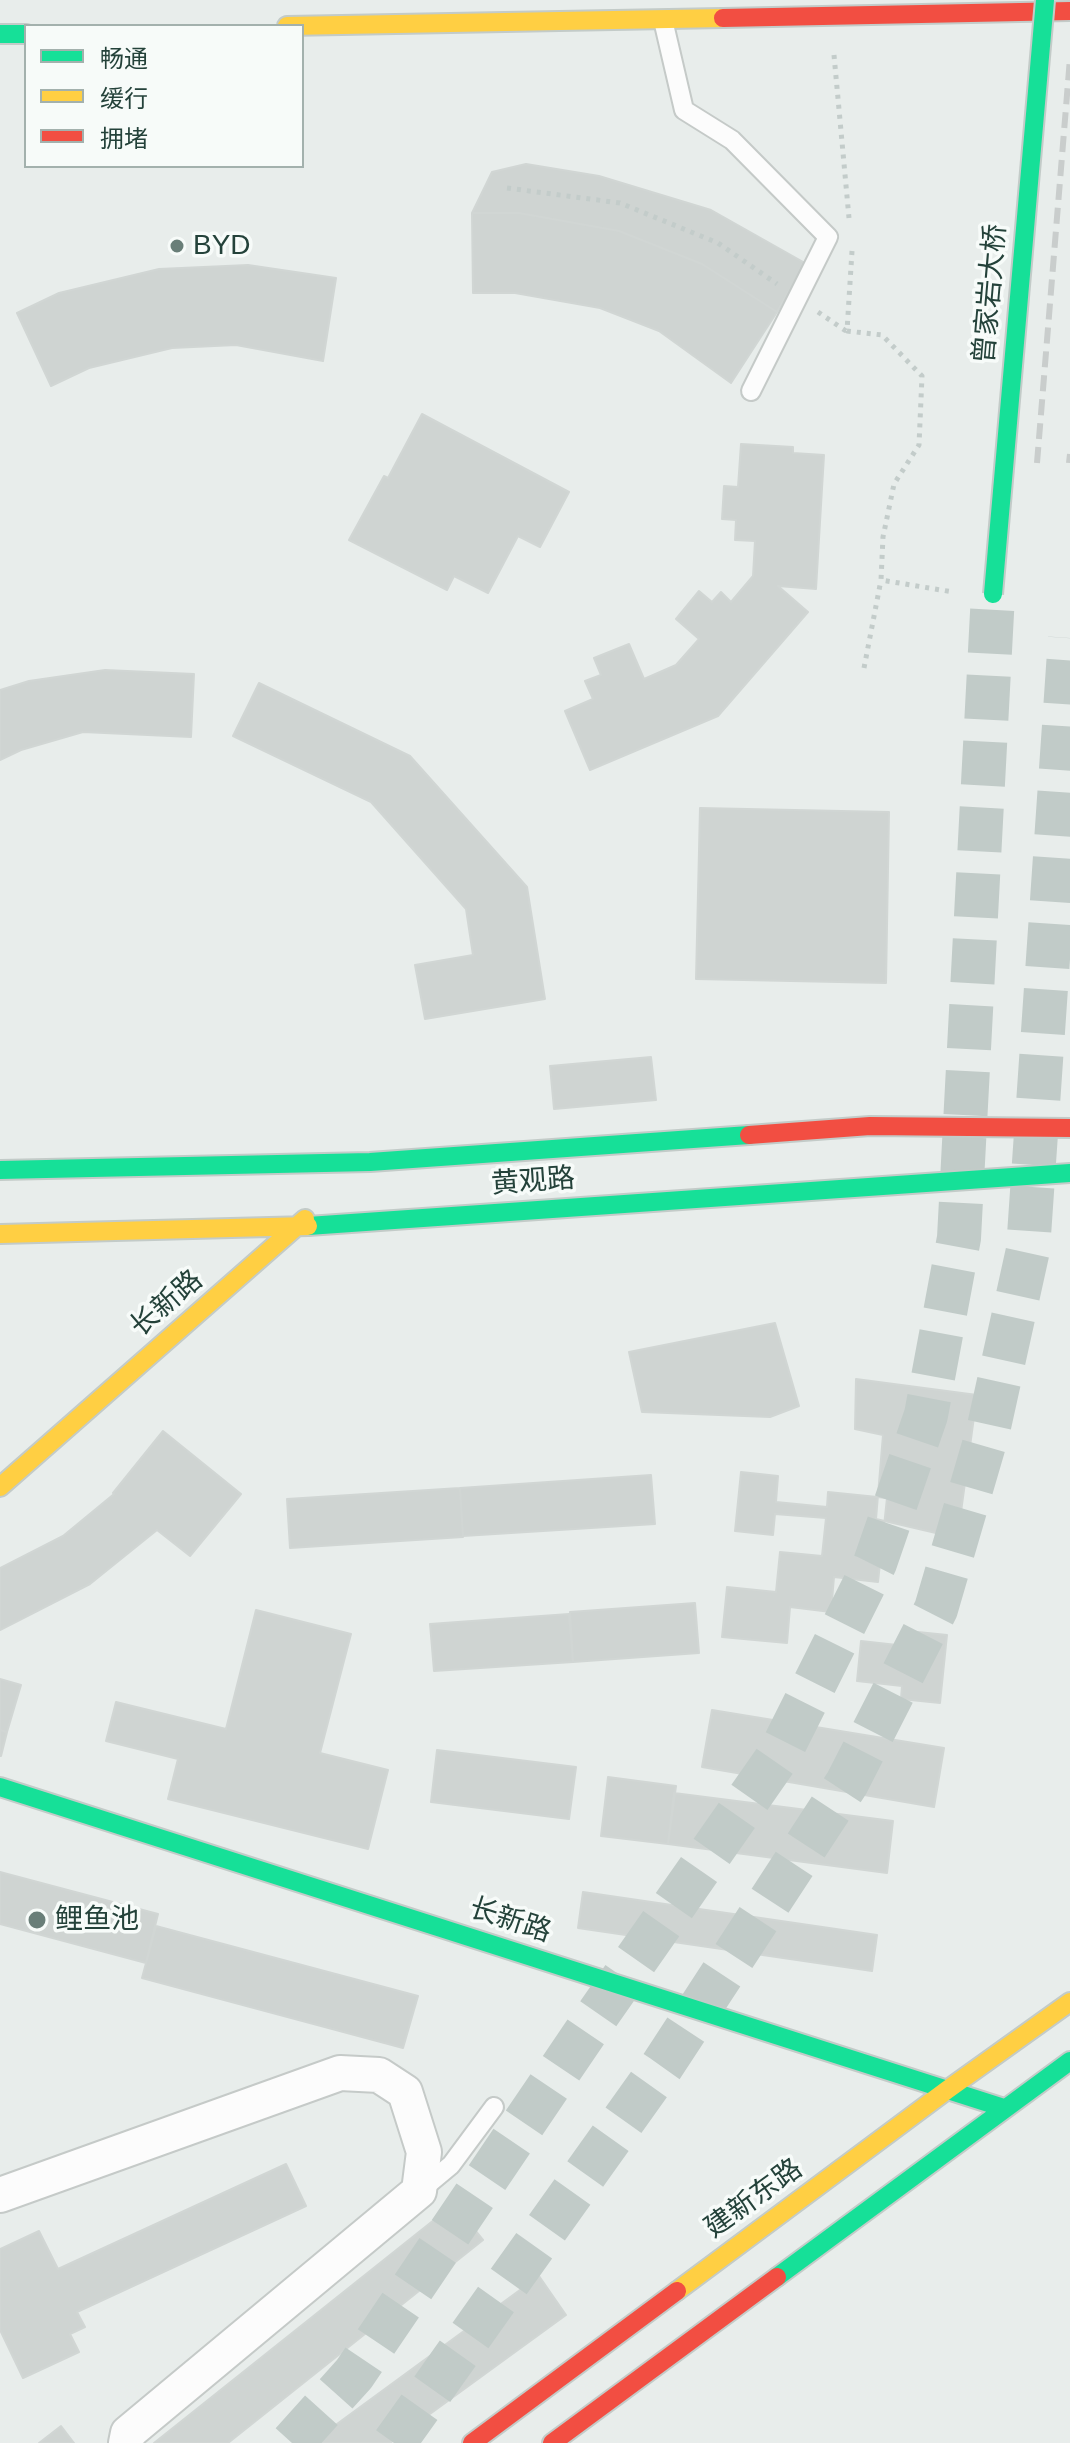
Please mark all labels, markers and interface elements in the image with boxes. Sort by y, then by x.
legend [24,24,304,168]
text: 畅通 [100,45,148,72]
text: 缓行 [100,85,148,112]
text: 拥堵 [100,125,148,152]
street label: 曾家岩大桥 [968,223,1014,365]
place label: BYD [193,229,251,263]
marker: BYD [168,237,186,255]
street label: 黄观路 [490,1162,576,1202]
street label: 长新路 [124,1264,210,1344]
street label: 长新路 [465,1892,555,1950]
place label: 鲤鱼池 [55,1903,139,1937]
marker: 鲤鱼池 [26,1909,48,1931]
street label: 建新东路 [699,2152,809,2246]

